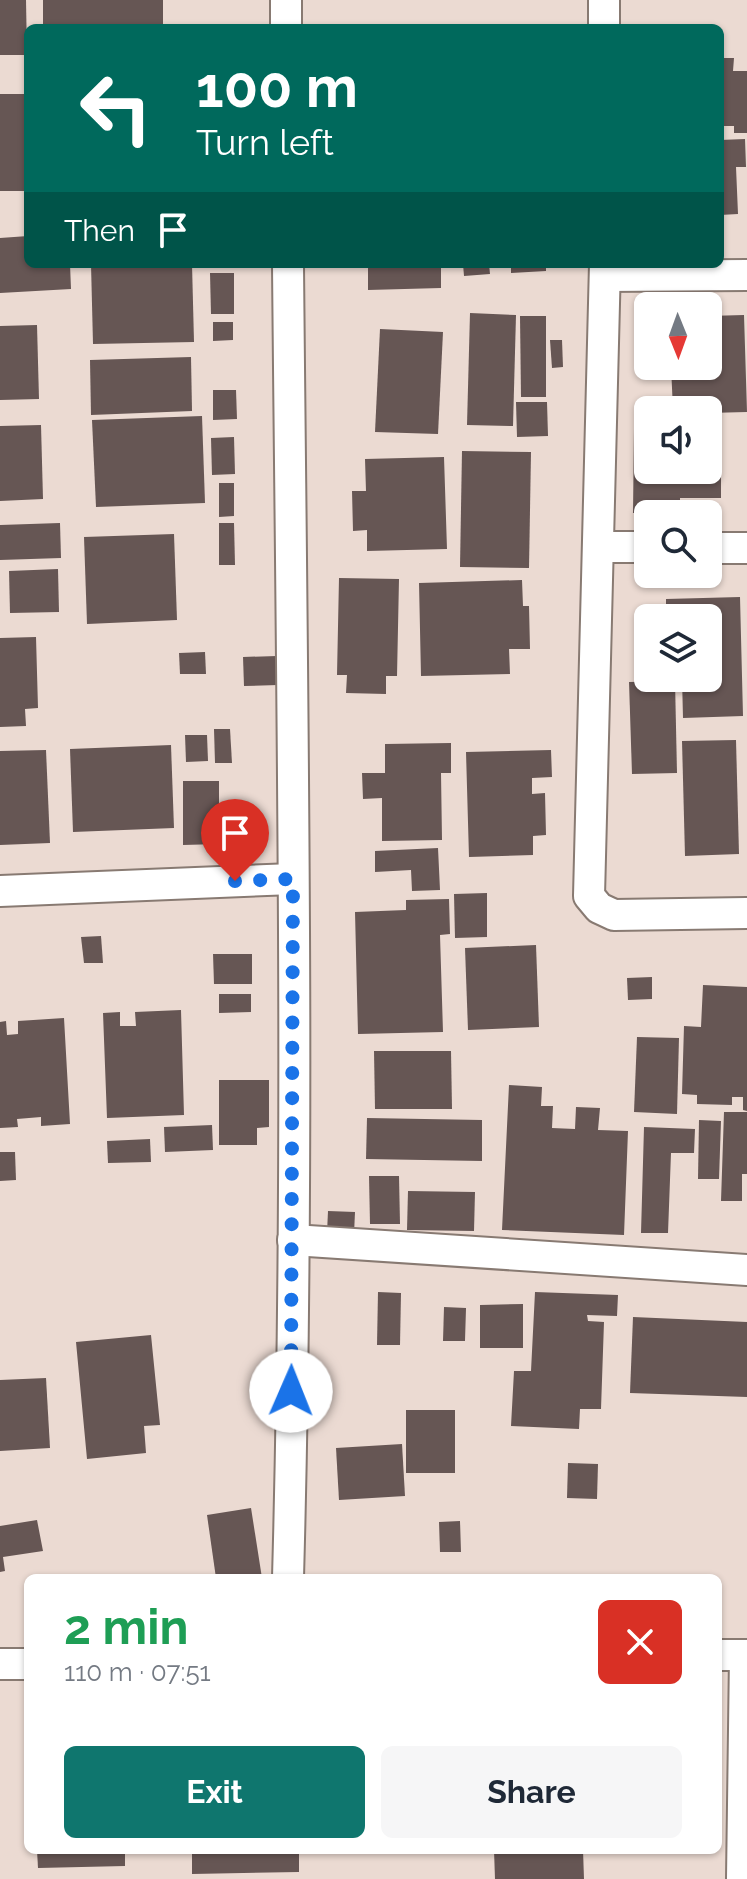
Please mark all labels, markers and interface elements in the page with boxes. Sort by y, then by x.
text: 100 m [196,54,358,120]
icon: left [64,56,168,160]
text: Turn left [196,121,334,163]
icon: arrive [151,208,195,252]
text: Then [64,213,135,248]
north arrow [634,292,722,380]
map controls [634,292,722,692]
button: sound [634,396,722,484]
button: search [634,500,722,588]
button: layers [634,604,722,692]
pin [201,799,269,881]
icon: arrive [213,811,257,855]
position arrow [249,1349,333,1433]
text: 2 min [64,1599,189,1655]
button: close [598,1600,682,1684]
text: 110 m · 07:51 [64,1657,211,1687]
button: Exit [64,1746,365,1838]
button: Share [381,1746,682,1838]

